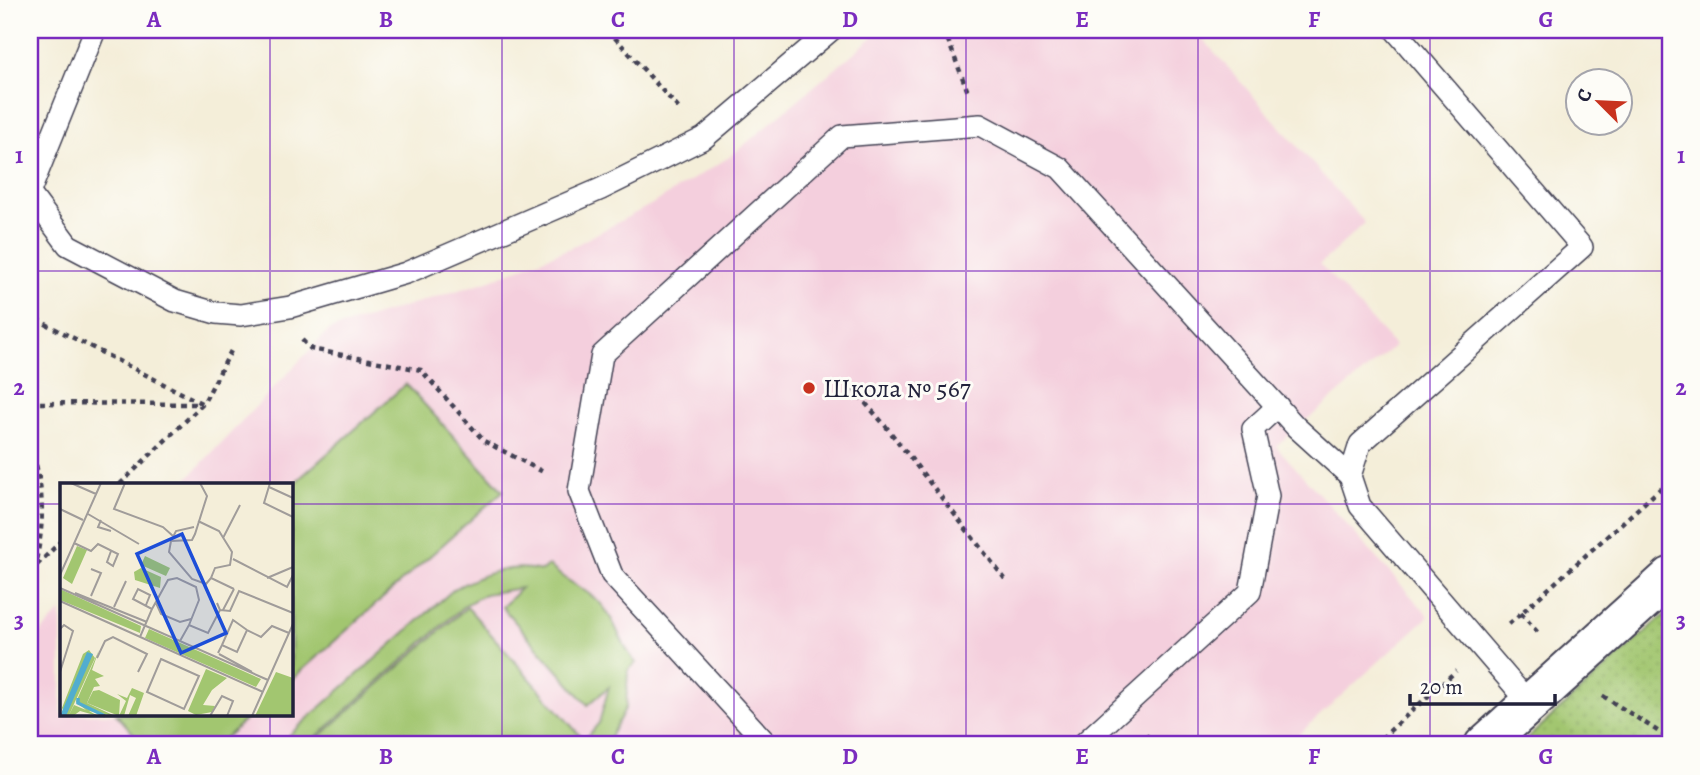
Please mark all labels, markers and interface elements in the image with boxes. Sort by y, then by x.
text: A [146,4,162,35]
text: B [379,4,393,35]
text: C [611,4,625,35]
text: D [842,4,858,35]
text: E [1075,4,1089,35]
text: F [1308,4,1321,35]
text: G [1538,4,1554,35]
north arrow [1564,66,1634,136]
text: С [1570,85,1599,106]
text: 1 [15,140,23,171]
text: 1 [1677,140,1685,171]
place label: Школа № 567 [823,371,971,406]
text: 2 [13,372,25,403]
text: 2 [1675,372,1687,403]
marker: Школа № 567 [801,380,817,396]
inset map [60,483,292,716]
text: 3 [14,605,24,636]
text: 3 [1676,605,1686,636]
scale bar [1410,663,1555,707]
text: 20 m [1420,673,1463,701]
text: A [146,741,162,772]
text: B [379,741,393,772]
text: C [611,741,625,772]
text: D [842,741,858,772]
text: E [1075,741,1089,772]
text: F [1308,741,1321,772]
text: G [1538,741,1554,772]

